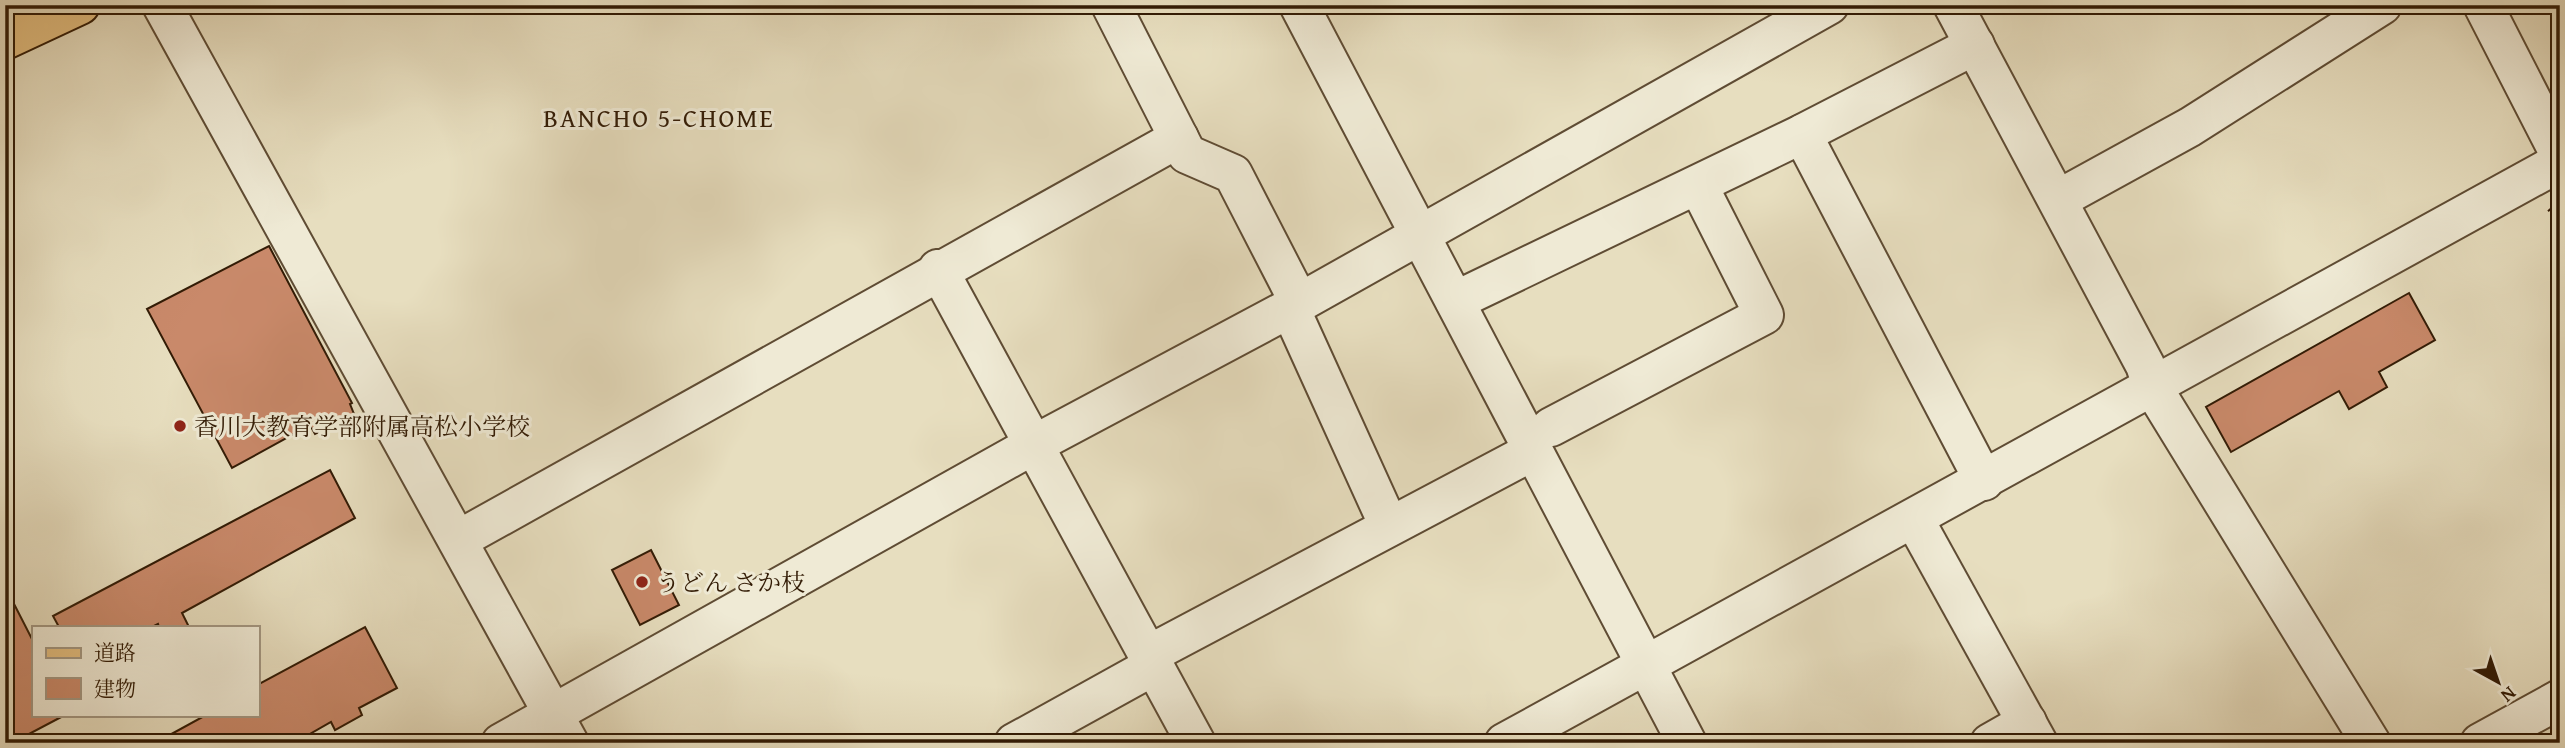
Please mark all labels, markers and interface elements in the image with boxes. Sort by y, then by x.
district label: BANCHO 5-CHOME [543,98,775,137]
place label: 香川大教育学部附属高松小学校 [194,409,530,444]
marker: 香川大教育学部附属高松小学校 [172,418,188,434]
place label: うどん さか枝 [656,565,805,600]
marker: うどん さか枝 [634,574,650,590]
legend [32,626,259,716]
text: 道路 [94,637,136,668]
north arrow [2464,646,2534,716]
text: 建物 [94,673,136,704]
text: N [2495,680,2523,710]

